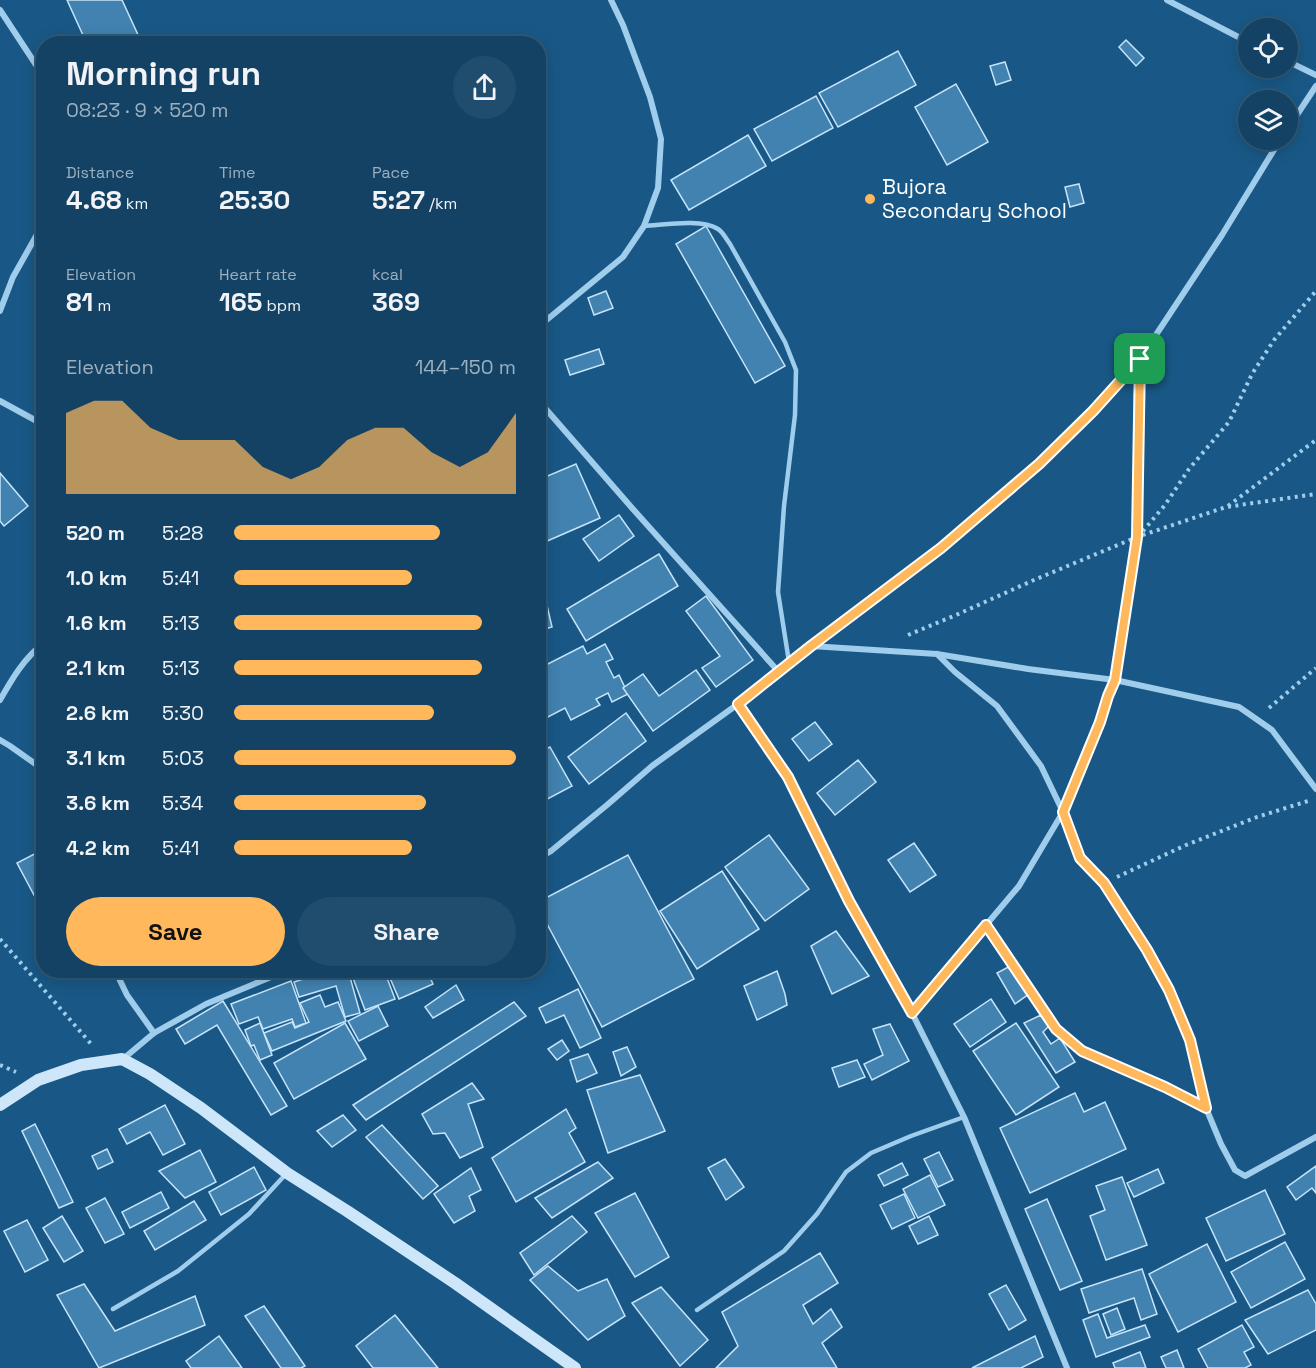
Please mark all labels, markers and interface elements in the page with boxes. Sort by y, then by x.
map controls [1238,18,1298,150]
button: locate [1238,18,1298,78]
text: Morning run [66,53,261,95]
button: share [453,56,516,119]
button: layers [1238,90,1298,150]
text: 08:23 · 9 × 520 m [66,97,228,123]
text: Distance [66,162,134,183]
text: Time [219,162,255,183]
text: Pace [372,162,409,183]
place label: Bujora Secondary School [882,173,1067,224]
text: 4.68 [66,183,122,217]
text: 25:30 [219,183,290,217]
text: 5:27 [372,183,425,217]
marker: Bujora Secondary School [863,192,877,206]
text: km [122,193,148,214]
text: /km [425,193,457,214]
text: Elevation [66,264,136,285]
text: Heart rate [219,264,297,285]
text: kcal [372,264,403,285]
text: 81 [66,285,93,319]
text: 165 [219,285,262,319]
text: 369 [372,285,420,319]
text: m [93,295,111,316]
text: bpm [262,295,301,316]
pin [1114,333,1165,384]
icon: arrive [1123,342,1156,375]
text: Elevation [66,354,154,380]
text: 144–150 m [415,354,516,380]
text: 520 m [66,520,125,546]
text: 5:28 [162,520,204,546]
text: 1.0 km [66,565,127,591]
text: 5:41 [162,565,199,591]
text: 1.6 km [66,610,127,636]
text: 5:13 [162,610,199,636]
text: 2.1 km [66,655,125,681]
text: 5:13 [162,655,199,681]
text: 2.6 km [66,700,129,726]
text: 5:30 [162,700,204,726]
text: 3.1 km [66,745,126,771]
text: 5:03 [162,745,204,771]
text: 3.6 km [66,790,130,816]
text: 5:34 [162,790,204,816]
text: 4.2 km [66,835,130,861]
text: 5:41 [162,835,199,861]
button: Save [66,897,285,966]
button: Share [297,897,516,966]

